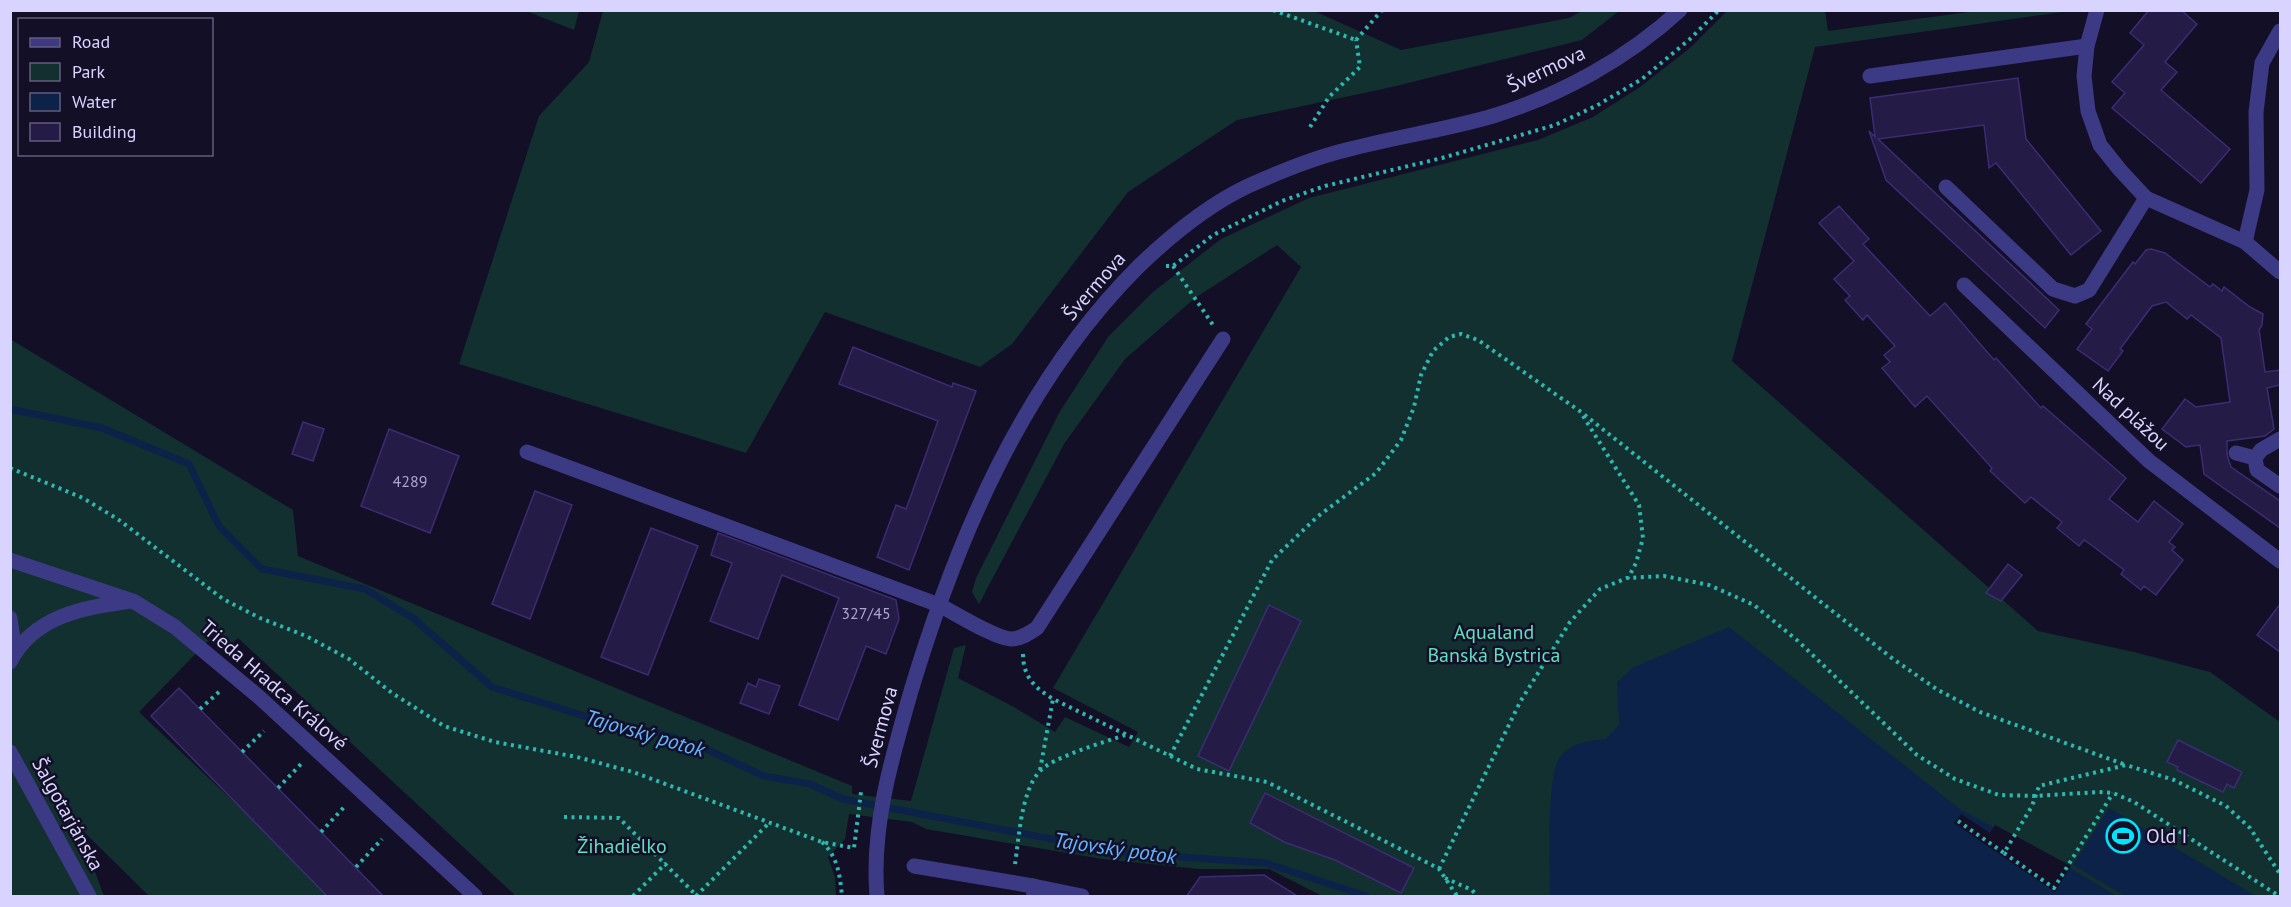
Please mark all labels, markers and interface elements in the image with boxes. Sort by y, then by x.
legend [18,18,213,156]
text: Road [72,30,110,53]
street label: Švermova [1503,40,1589,98]
text: Park [72,60,105,83]
text: Water [72,90,116,113]
text: Building [72,120,136,143]
street label: Švermova [1057,246,1131,326]
street label: Nad plážou [2087,372,2175,456]
house number: 4289 [393,471,427,491]
house number: 327/45 [841,603,891,623]
street label: Trieda Hradca Králové [195,614,353,756]
park label: Aqualand Banská Bystrica [1427,619,1561,668]
street label: Švermova [857,683,903,771]
water label: Tajovský potok [582,703,710,763]
street label: Šalgotarjánska [26,753,110,875]
sports icon: Old I [2105,818,2141,854]
place label: Old I [2146,823,2187,849]
water label: Tajovský potok [1052,826,1180,870]
park label: Žihadielko [577,833,667,859]

